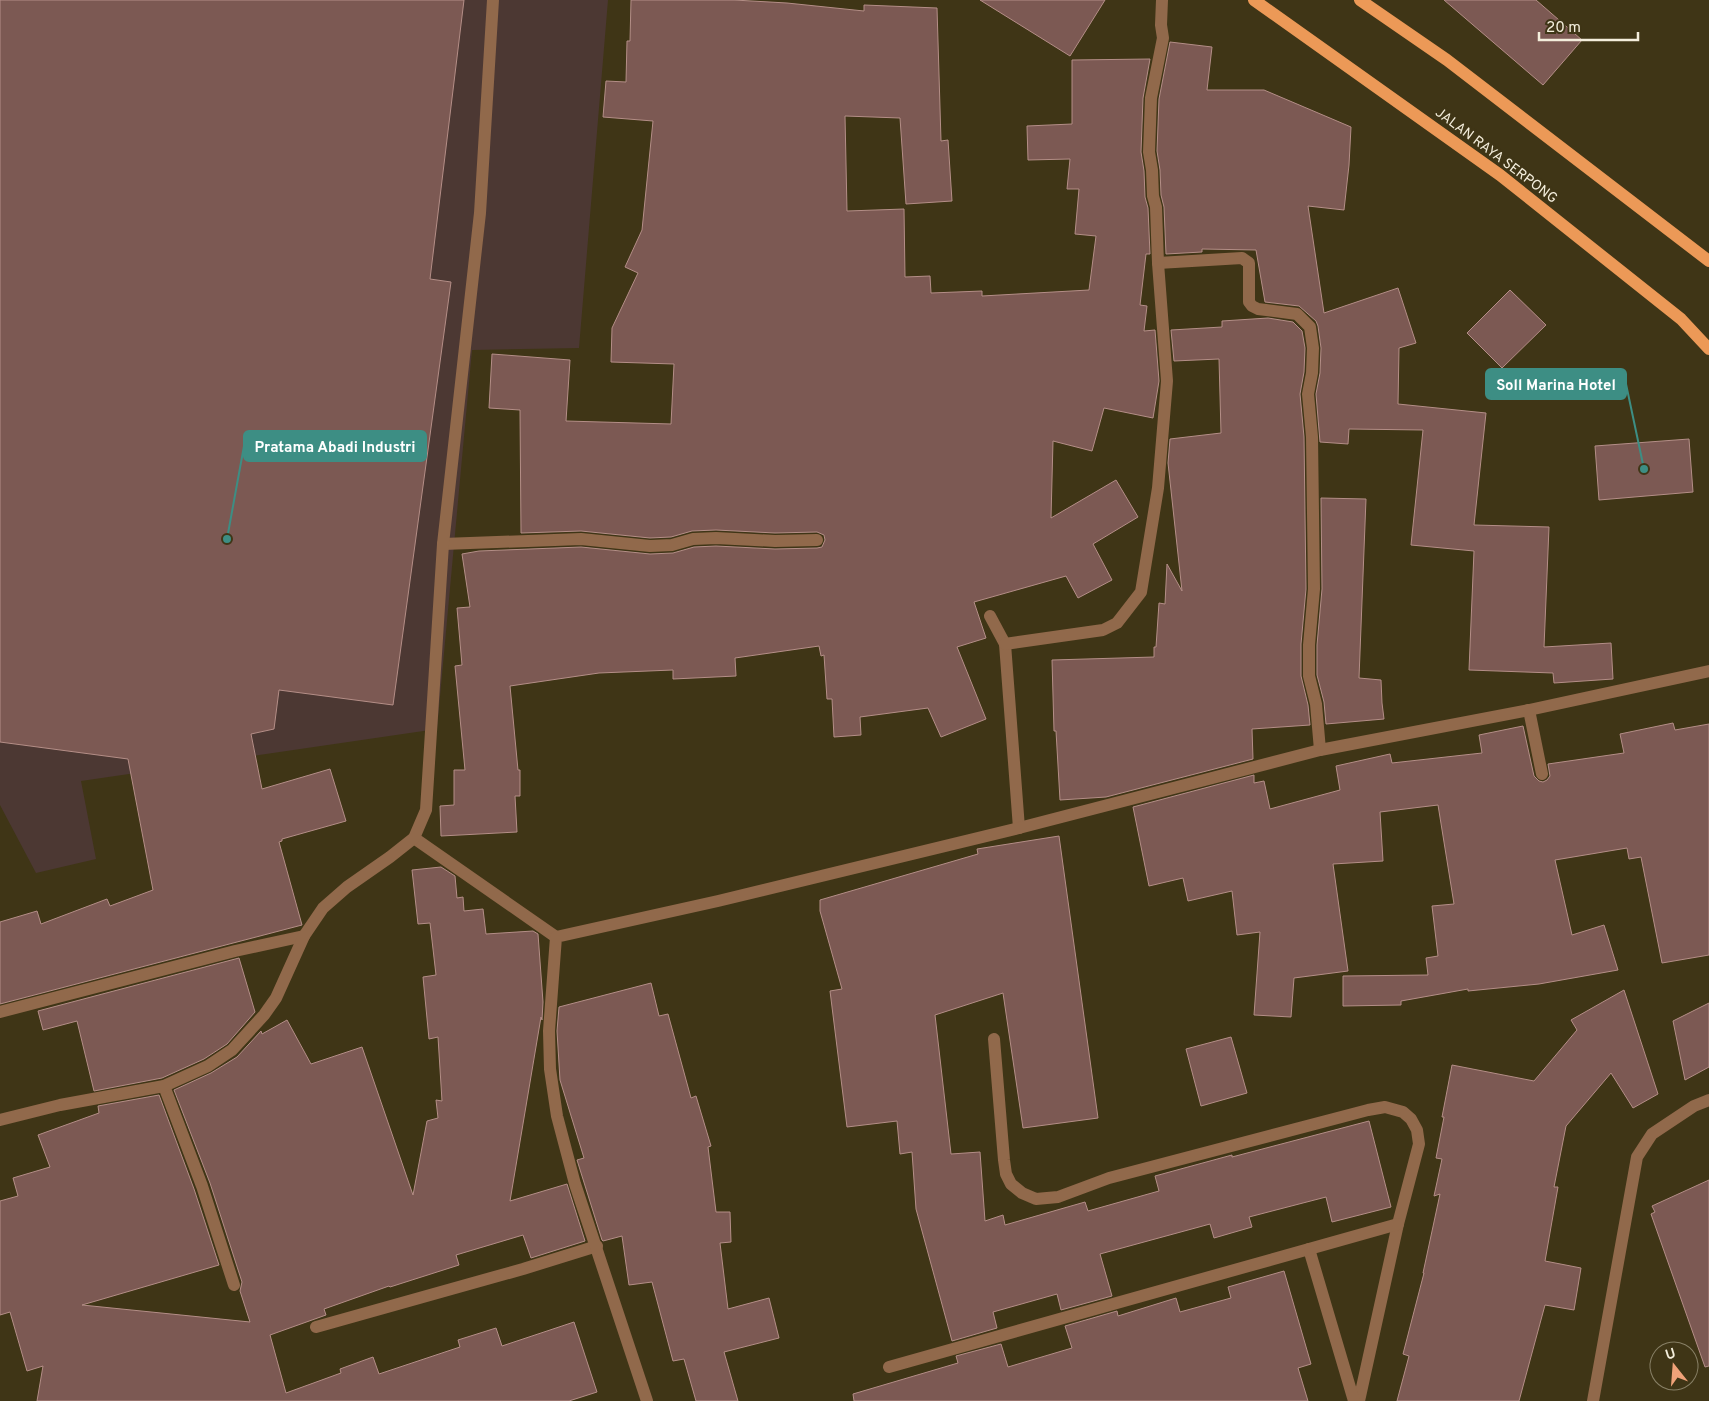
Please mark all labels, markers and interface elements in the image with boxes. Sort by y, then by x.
scale bar [1539,10,1638,42]
text: 20 m [1546,19,1581,38]
street label: JALAN RAYA SERPONG [1432,105,1560,207]
callout: Soll Marina Hotel [1486,369,1626,399]
text: Soll Marina Hotel [1496,377,1616,396]
callout: Pratama Abadi Industri [244,431,426,461]
text: Pratama Abadi Industri [254,439,416,458]
north arrow [1649,1341,1699,1391]
text: U [1663,1345,1678,1365]

